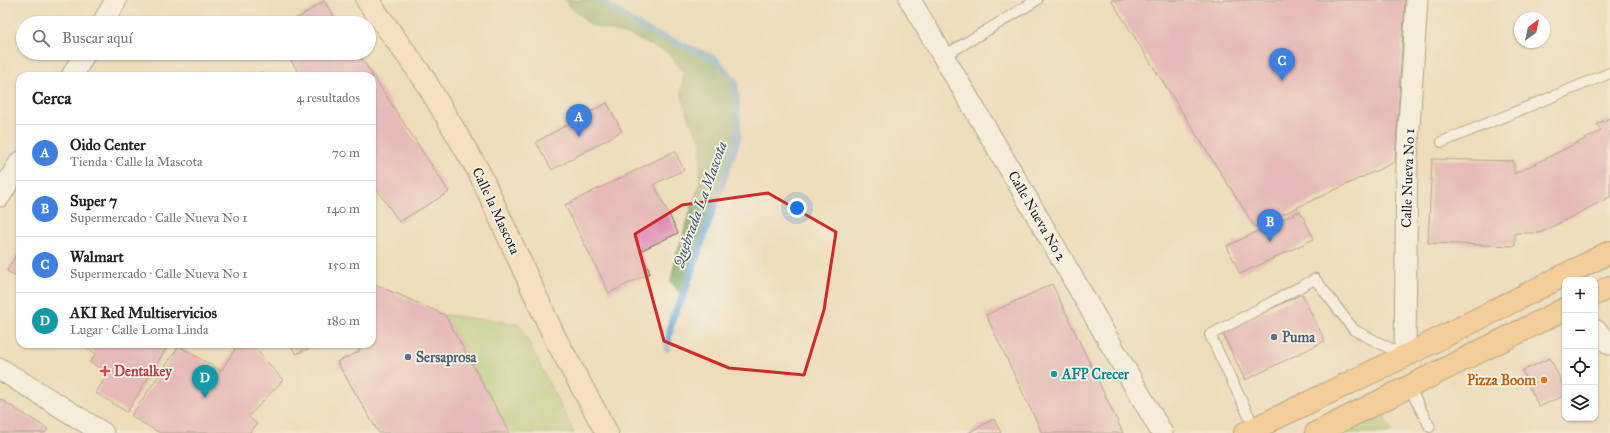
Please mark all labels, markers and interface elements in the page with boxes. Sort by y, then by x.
north arrow [1514,12,1550,48]
search box [16,16,376,60]
icon: search [30,27,52,49]
text: Buscar aquí [62,29,133,47]
pin: C [1269,48,1295,81]
text: Cerca [32,88,71,109]
text: 4 resultados [297,90,360,106]
pin: A [566,104,592,137]
street label: Calle Nueva No 1 [1398,127,1418,228]
text: Oido Center [70,136,146,154]
water label: Quebrada La Mascota [669,139,731,270]
text: A [41,145,49,161]
text: 70 m [332,145,360,161]
text: Tienda · Calle la Mascota [70,154,203,170]
street label: Calle la Mascota [468,165,524,257]
street label: Calle Nueva No 2 [1004,168,1070,264]
text: Super 7 [70,192,117,210]
your location [787,198,807,218]
text: B [41,201,49,217]
text: 140 m [326,201,360,217]
pin: B [1257,209,1283,242]
text: Supermercado · Calle Nueva No 1 [70,210,247,226]
text: Walmart [70,248,124,266]
text: C [41,257,49,273]
text: 150 m [328,257,360,273]
text: Supermercado · Calle Nueva No 1 [70,266,247,282]
map controls [1562,277,1598,421]
button: + [1562,277,1598,313]
text: AKI Red Multiservicios [70,304,217,322]
text: D [40,313,50,329]
text: 180 m [327,313,360,329]
button: − [1562,313,1598,349]
text: Lugar · Calle Loma Linda [70,322,209,338]
place label: Puma [1282,329,1316,346]
marker: Puma [1269,332,1279,342]
place label: Sersaprosa [416,349,478,367]
button: locate [1562,349,1598,385]
marker: Sersaprosa [403,352,413,362]
place label: Dentalkey [114,363,173,381]
marker: Dentalkey [99,365,111,377]
pin: D [192,365,218,398]
place label: AFP Crecer [1061,366,1130,383]
marker: AFP Crecer [1049,369,1059,379]
place label: Pizza Boom [1467,372,1536,389]
marker: Pizza Boom [1539,375,1549,385]
button: layers [1562,385,1598,421]

